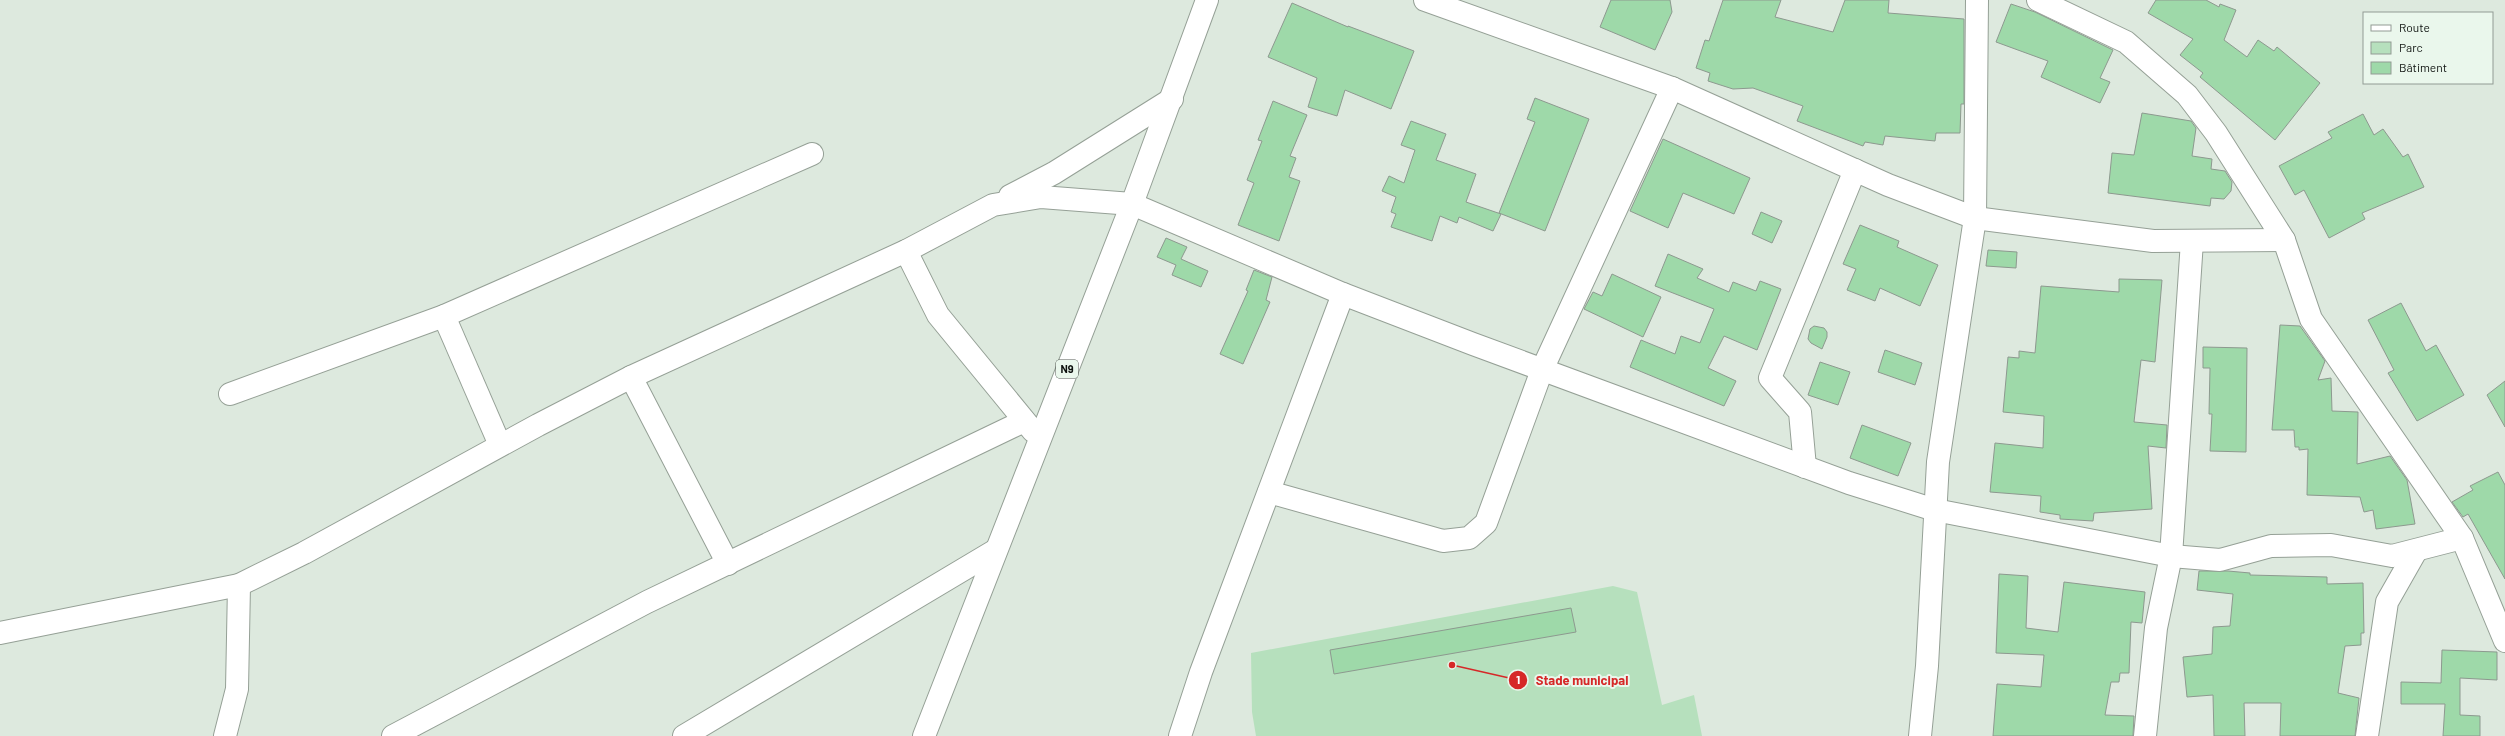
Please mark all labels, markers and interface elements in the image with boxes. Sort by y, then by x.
legend [2363,12,2493,84]
text: Route [2399,20,2430,34]
text: Parc [2399,40,2423,54]
text: Bâtiment [2399,60,2447,74]
road number: N9 [1056,360,1078,378]
callout: Stade municipal [1508,668,1636,693]
text: 1 [1516,672,1520,686]
text: Stade municipal [1536,672,1628,688]

